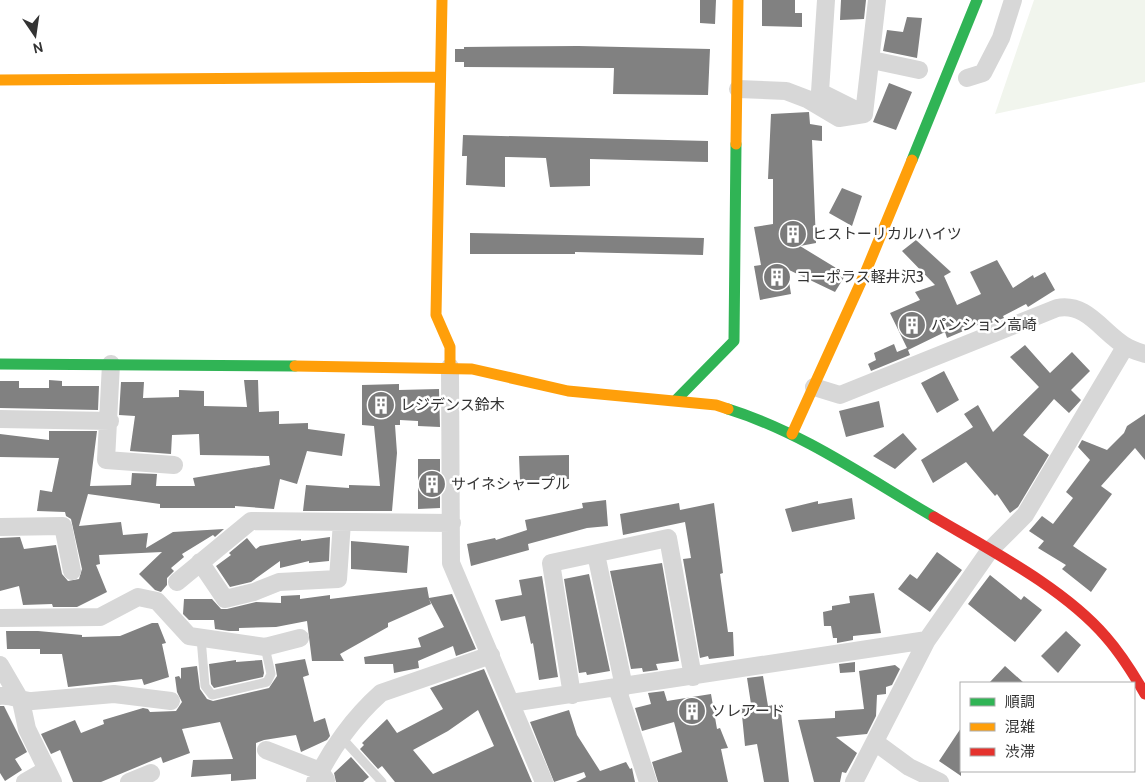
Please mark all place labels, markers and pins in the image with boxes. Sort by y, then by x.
building icon: ヒストーリカルハイツ [778,219,808,249]
place label: ヒストーリカルハイツ [812,225,962,243]
building icon: コーポラス軽井沢3 [762,262,792,292]
place label: コーポラス軽井沢3 [796,268,924,286]
building icon: パンション高崎 [897,310,927,340]
place label: パンション高崎 [931,316,1037,334]
building icon: レジデンス鈴木 [366,390,396,420]
place label: レジデンス鈴木 [400,396,505,414]
building icon: サイネシャープル [417,469,447,499]
place label: サイネシャープル [451,475,570,493]
building icon: ソレアード [677,696,707,726]
place label: ソレアード [711,702,785,720]

